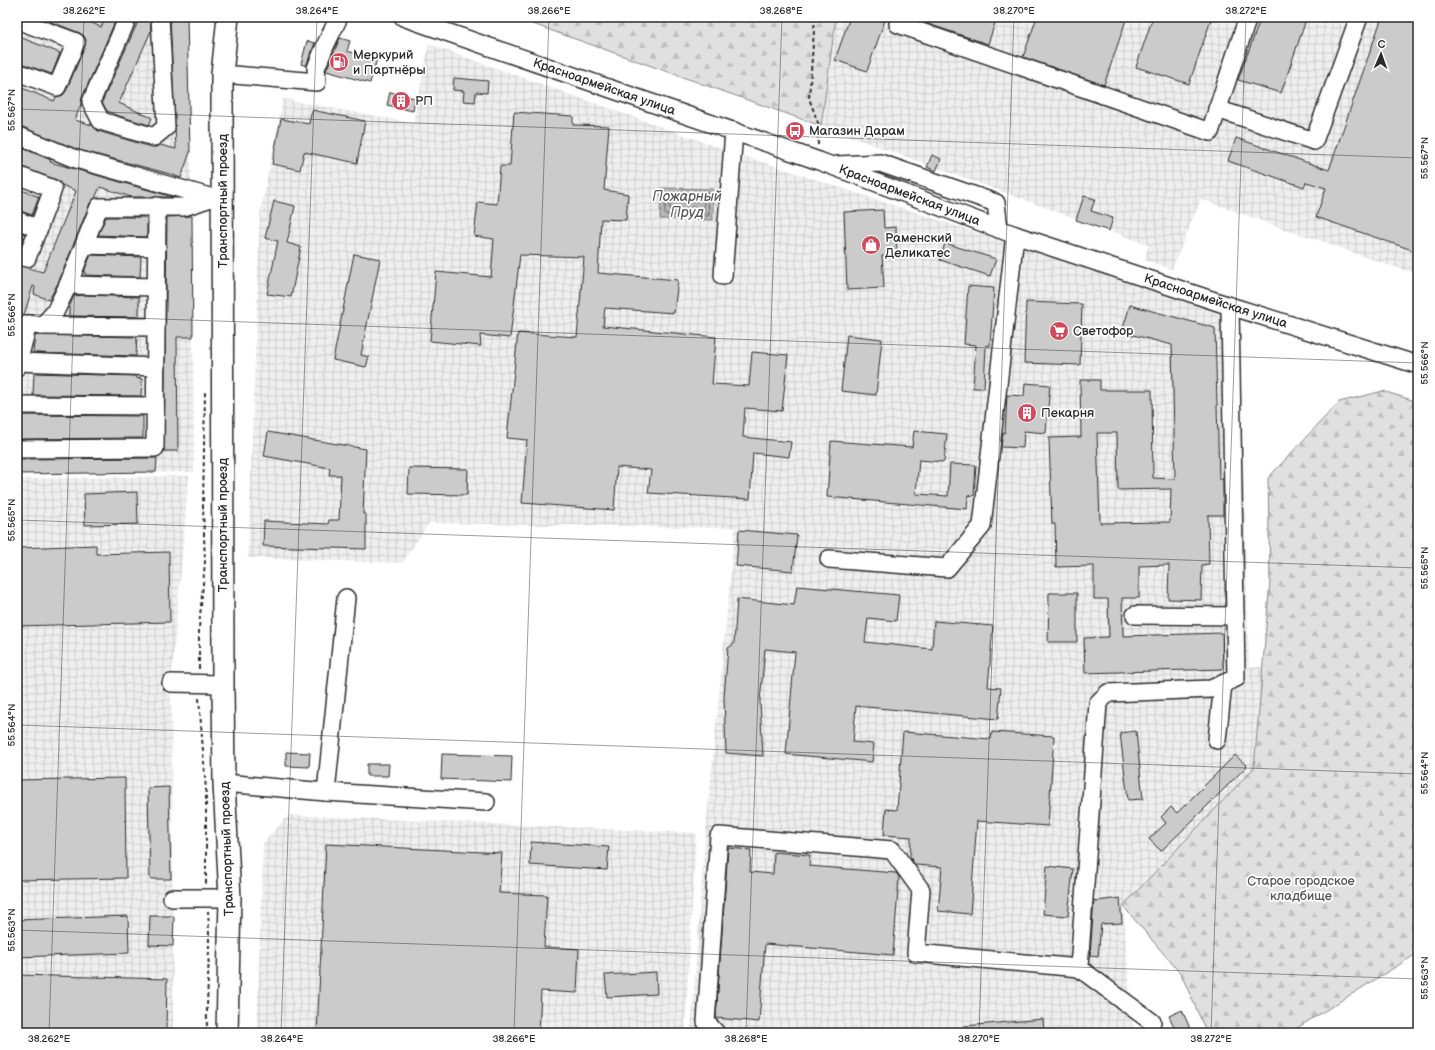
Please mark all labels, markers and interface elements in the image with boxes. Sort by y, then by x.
text: 38.262°E [63,5,106,17]
text: 38.264°E [296,5,339,17]
text: 38.266°E [527,5,571,17]
text: 38.268°E [760,5,803,17]
text: 38.270°E [993,5,1035,17]
text: 38.272°E [1225,5,1267,17]
north arrow [1361,34,1401,74]
text: С [1377,38,1386,51]
place label: Меркурий и Партнёры [353,47,426,78]
fuel station icon: Меркурий и Партнёры [328,51,350,73]
street label: Красноармейская улица [531,55,678,119]
text: 55.567°N [6,89,18,131]
building icon: РП [390,90,412,112]
place label: РП [415,93,433,109]
bus stop icon: Магазин Дарам [784,120,806,142]
place label: Магазин Дарам [809,123,905,139]
street label: Транспортный проезд [215,134,231,268]
text: 55.567°N [1419,137,1431,179]
street label: Красноармейская улица [837,161,983,229]
water label: Пожарный Пруд [652,188,722,221]
place label: Раменский Деликатес [885,230,952,261]
shop icon: Раменский Деликатес [860,234,882,256]
street label: Красноармейская улица [1142,270,1290,332]
text: 55.566°N [6,293,18,337]
supermarket icon: Светофор [1048,320,1070,342]
place label: Светофор [1073,323,1134,339]
text: 55.566°N [1419,341,1431,385]
building icon: Пекарня [1016,402,1038,424]
place label: Пекарня [1041,405,1094,421]
street label: Транспортный проезд [215,458,231,592]
text: 55.565°N [6,499,18,541]
text: 55.565°N [1419,547,1431,589]
text: 55.564°N [6,703,18,747]
text: 55.564°N [1419,751,1431,795]
street label: Транспортный проезд [217,781,237,916]
park label: Старое городское кладбище [1247,873,1355,904]
text: 55.563°N [6,908,18,952]
text: 55.563°N [1419,956,1431,1000]
text: 38.262°E [28,1033,71,1045]
text: 38.264°E [261,1033,304,1045]
text: 38.266°E [492,1033,536,1045]
text: 38.268°E [725,1033,768,1045]
text: 38.270°E [958,1033,1000,1045]
text: 38.272°E [1190,1033,1232,1045]

